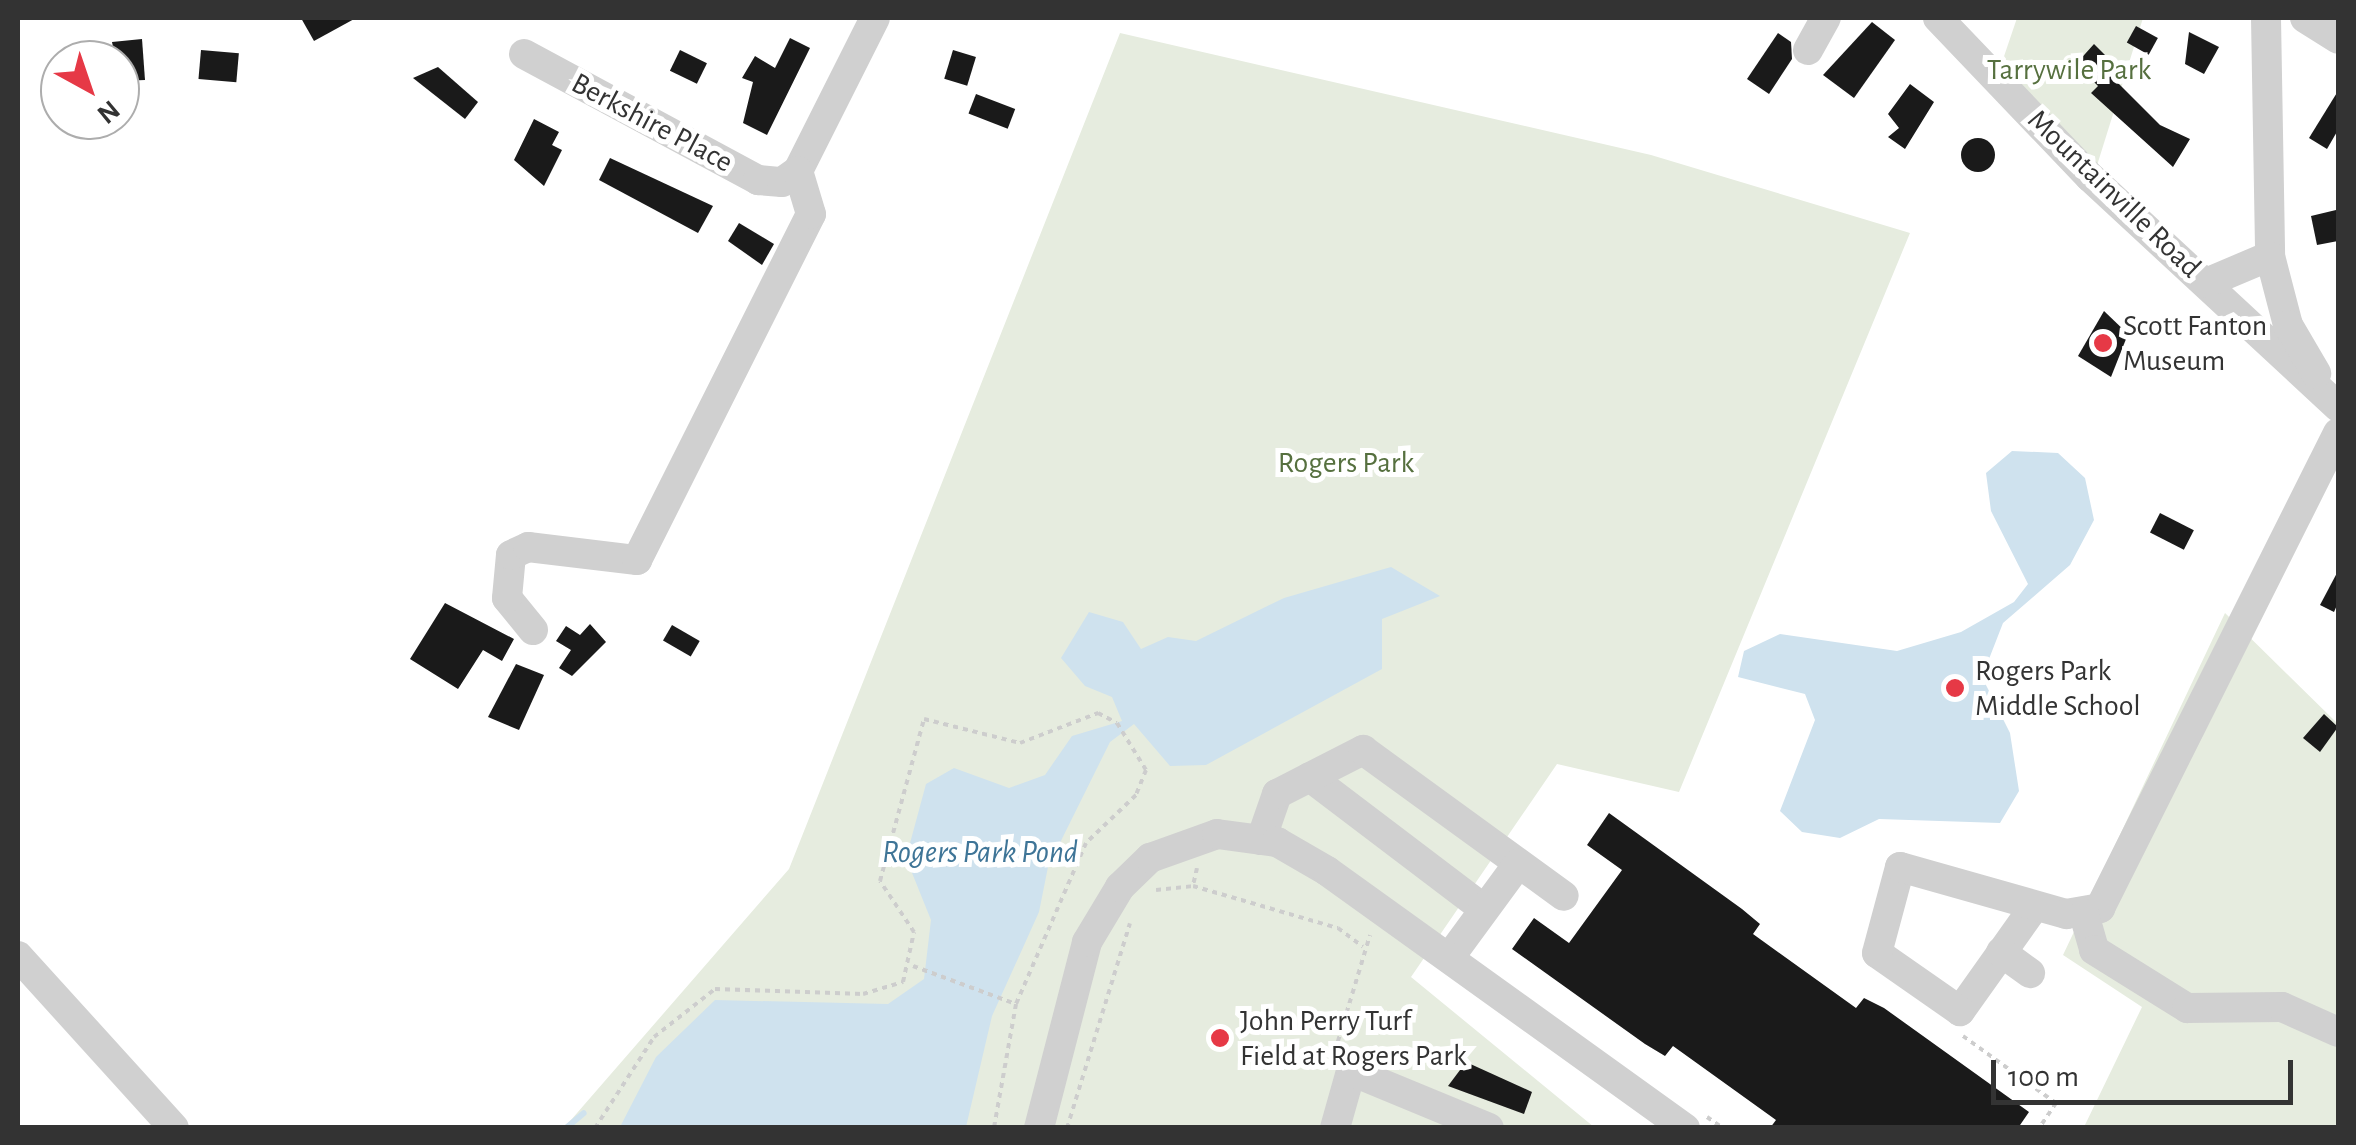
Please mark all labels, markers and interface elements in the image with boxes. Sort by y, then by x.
north arrow [40,40,140,140]
park label: Tarrywile Park [1987,52,2151,88]
street label: Berkshire Place [565,65,739,181]
text: N [92,94,124,128]
street label: Mountainville Road [2020,102,2208,286]
place label: Scott Fanton Museum [2123,308,2267,378]
marker: Scott Fanton Museum [2092,332,2114,354]
park label: Rogers Park [1278,445,1414,481]
place label: Rogers Park Middle School [1975,653,2141,724]
marker: Rogers Park Middle School [1944,677,1966,699]
water label: Rogers Park Pond [882,833,1078,871]
place label: John Perry Turf Field at Rogers Park [1240,1003,1467,1074]
marker: John Perry Turf Field at Rogers Park [1209,1027,1231,1049]
scale bar [1996,1040,2298,1102]
text: 100 m [2008,1062,2079,1092]

